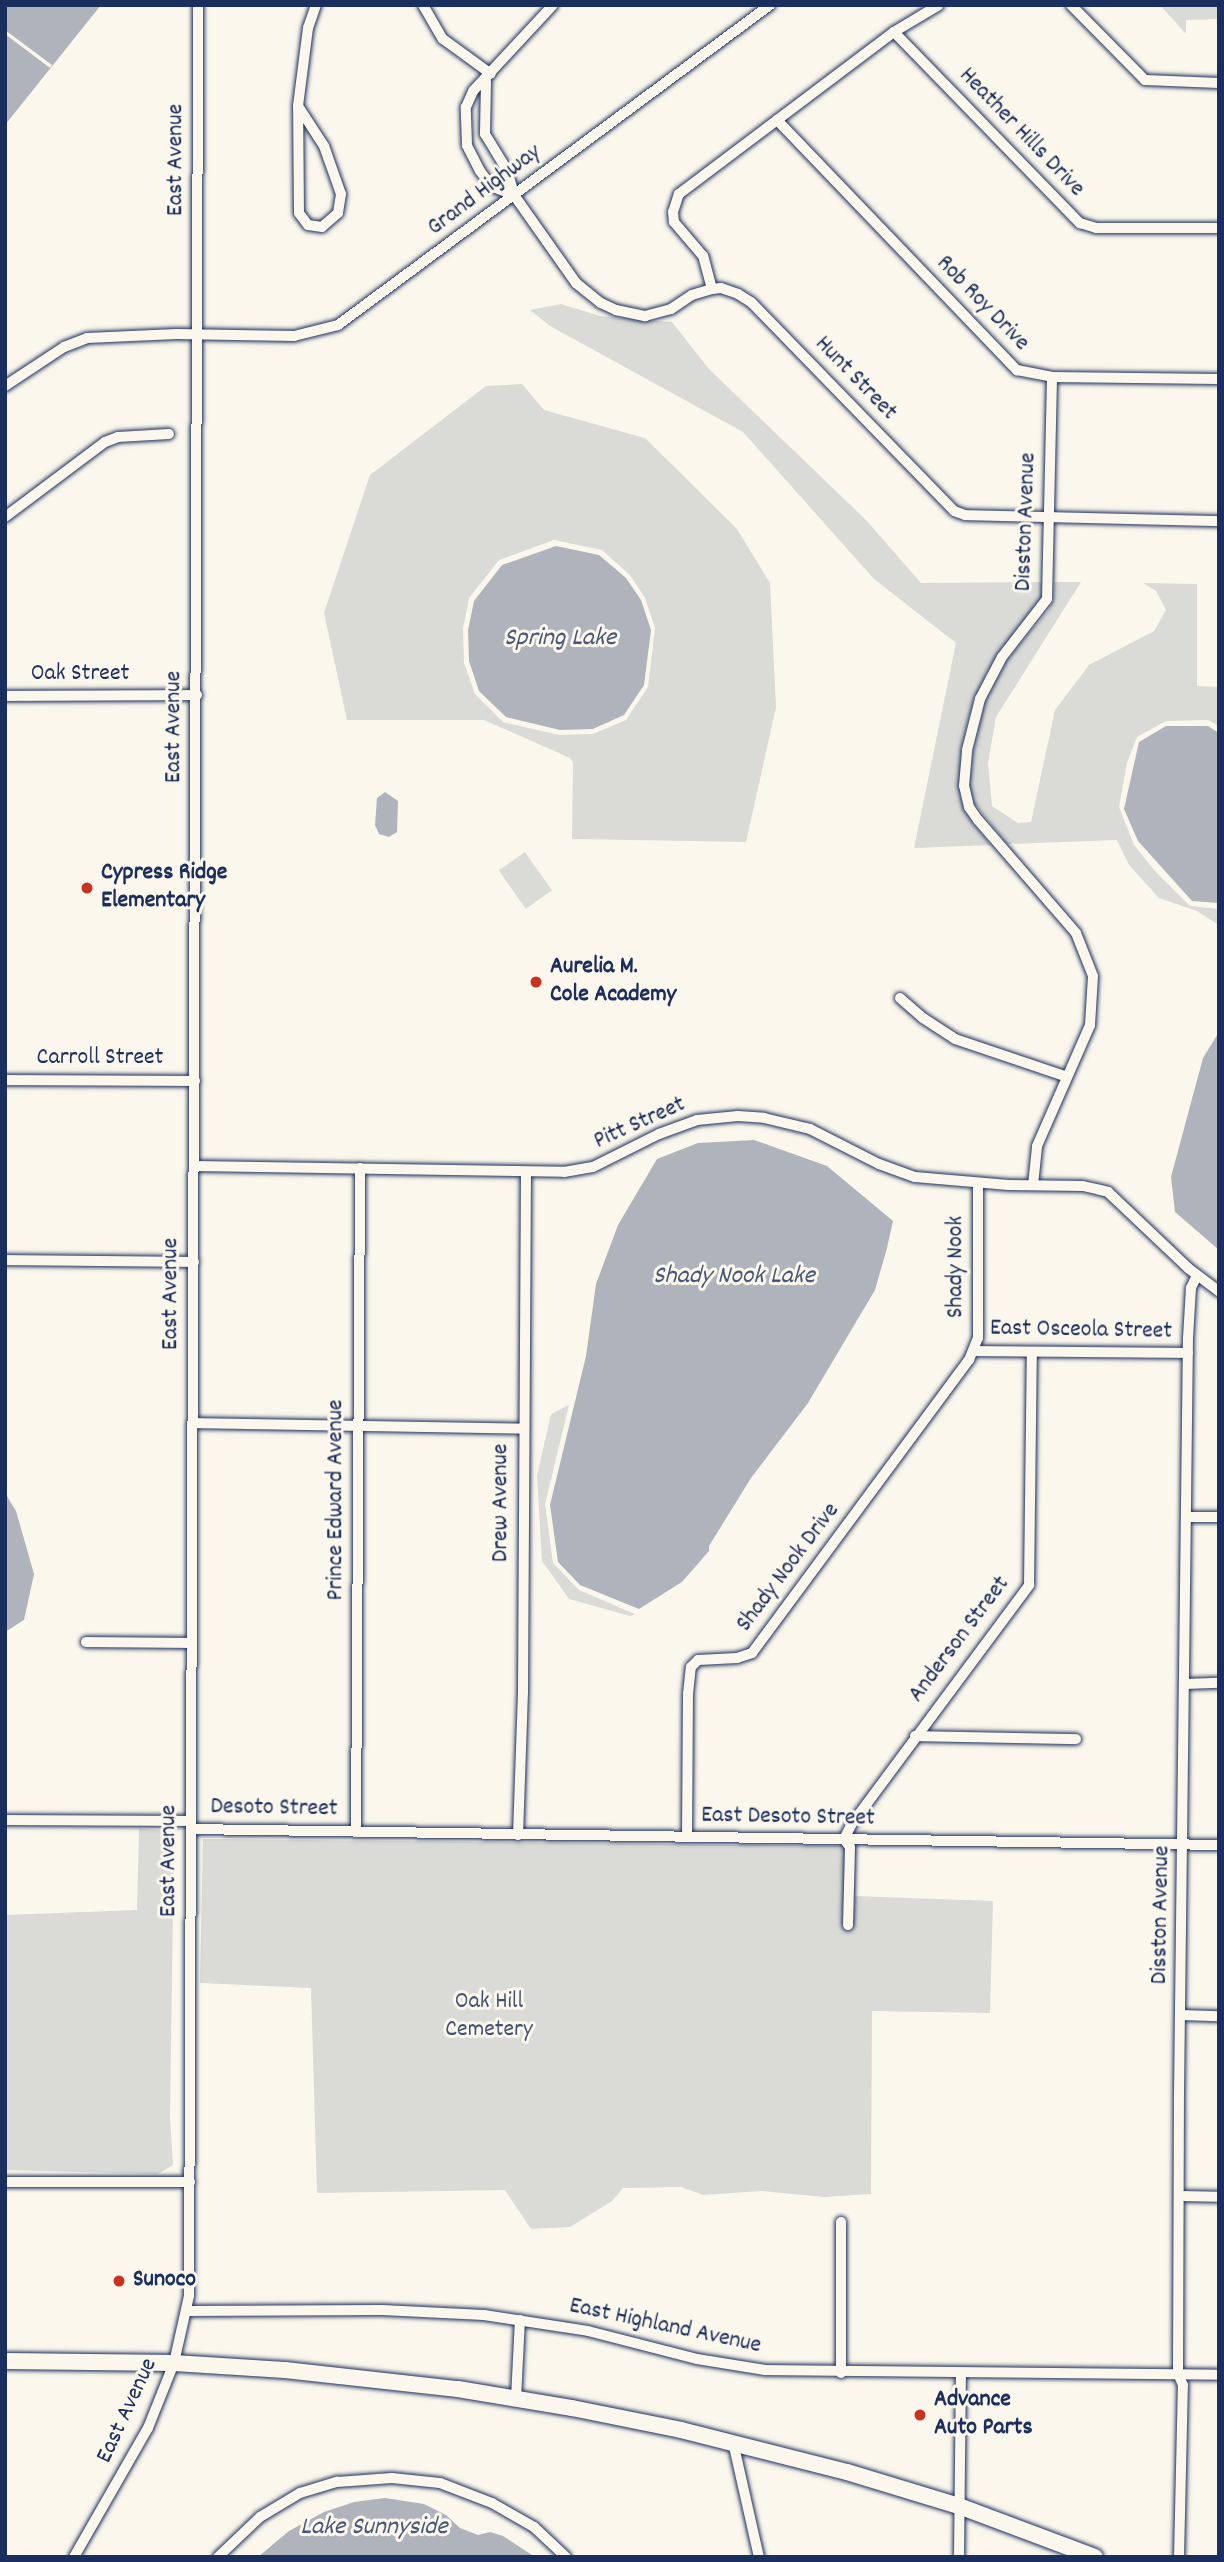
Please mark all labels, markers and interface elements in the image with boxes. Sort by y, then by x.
street label: Heather Hills Drive [952,62,1090,204]
street label: East Avenue [163,104,191,216]
street label: Grand Highway [423,139,547,243]
street label: Rob Roy Drive [929,250,1035,358]
street label: Hunt Street [808,331,902,427]
street label: Disston Avenue [1010,452,1044,592]
water label: Spring Lake [504,623,616,655]
street label: Oak Street [31,661,129,689]
street label: East Avenue [161,671,189,783]
place label: Cypress Ridge Elementary [101,860,227,916]
marker: Cypress Ridge Elementary [79,880,95,896]
place label: Aurelia M. Cole Academy [550,954,676,1010]
marker: Aurelia M. Cole Academy [528,974,544,990]
street label: Carroll Street [37,1045,163,1073]
street label: Pitt Street [590,1091,690,1157]
street label: Shady Nook [943,1216,971,1318]
street label: East Avenue [158,1238,186,1350]
water label: Shady Nook Lake [653,1261,815,1293]
street label: East Osceola Street [990,1315,1172,1347]
street label: Prince Edward Avenue [323,1399,351,1601]
street label: Drew Avenue [488,1444,516,1562]
street label: Shady Nook Drive [731,1498,847,1638]
street label: Anderson Street [903,1571,1017,1709]
street label: Desoto Street [210,1793,338,1825]
street label: East Desoto Street [701,1802,875,1834]
street label: East Avenue [156,1805,184,1917]
street label: Disston Avenue [1146,1845,1178,1985]
park label: Oak Hill Cemetery [445,1989,533,2045]
place label: Sunoco [133,2267,196,2295]
marker: Sunoco [111,2273,127,2289]
street label: East Highland Avenue [567,2293,763,2361]
street label: East Avenue [91,2354,165,2468]
place label: Advance Auto Parts [934,2387,1032,2443]
marker: Advance Auto Parts [912,2407,928,2423]
water label: Lake Sunnyside [300,2512,448,2544]

